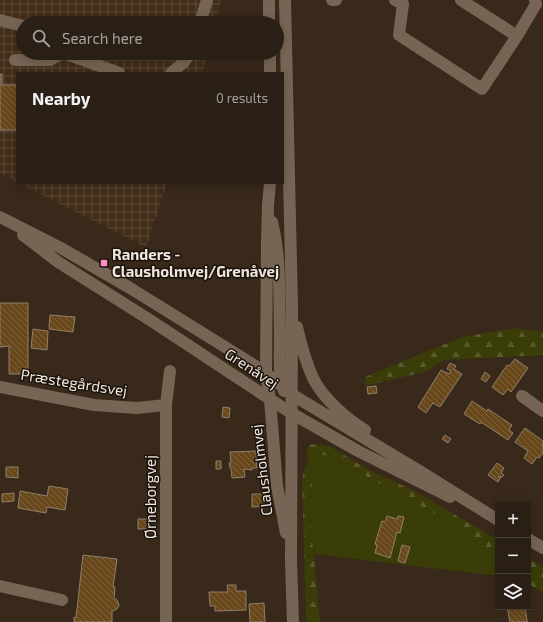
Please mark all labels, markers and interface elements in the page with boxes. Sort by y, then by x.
search box [16,16,284,60]
icon: search [30,27,52,49]
text: Search here [62,29,143,47]
text: Nearby [32,88,90,108]
text: 0 results [216,90,268,106]
place label: Randers - Clausholmvej/Grenåvej [112,245,279,280]
marker: Randers - Clausholmvej/Grenåvej [99,258,109,268]
street label: Grenåvej [221,344,282,393]
street label: Præstegårdsvej [19,365,129,400]
street label: Clausholmvej [246,423,277,517]
street label: Ørneborgvej [141,455,160,539]
map controls [495,502,531,610]
button: + [495,502,531,538]
button: − [495,538,531,574]
button: layers [495,574,531,610]

